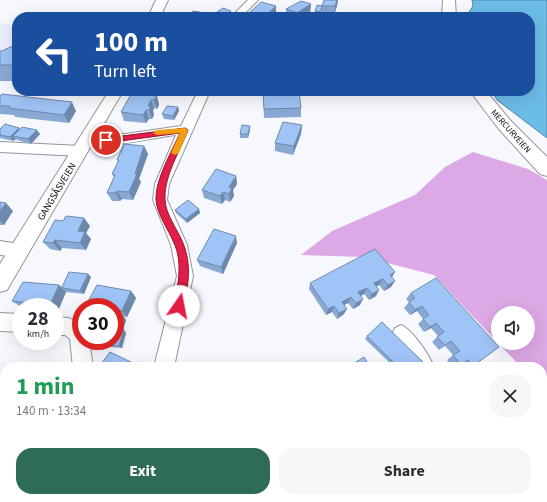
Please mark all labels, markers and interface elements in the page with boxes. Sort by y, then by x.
text: 100 m [94,22,168,62]
icon: left [28,28,80,80]
text: Turn left [94,59,156,84]
street label: MERCURVEIEN [487,107,534,156]
pin [89,123,123,157]
icon: arrive [95,129,117,151]
street label: GANGSÅSVEIEN [34,160,80,223]
position arrow [158,285,200,327]
speed limit sign: 30 [72,298,124,350]
text: 28 [27,305,49,333]
map controls [491,306,535,350]
button: sound [491,306,535,350]
text: km/h [27,327,49,341]
text: 1 min [16,369,74,404]
button: close [489,375,531,417]
text: 140 m · 13:34 [16,402,86,420]
button: Exit [16,448,270,494]
button: Share [278,448,531,494]

